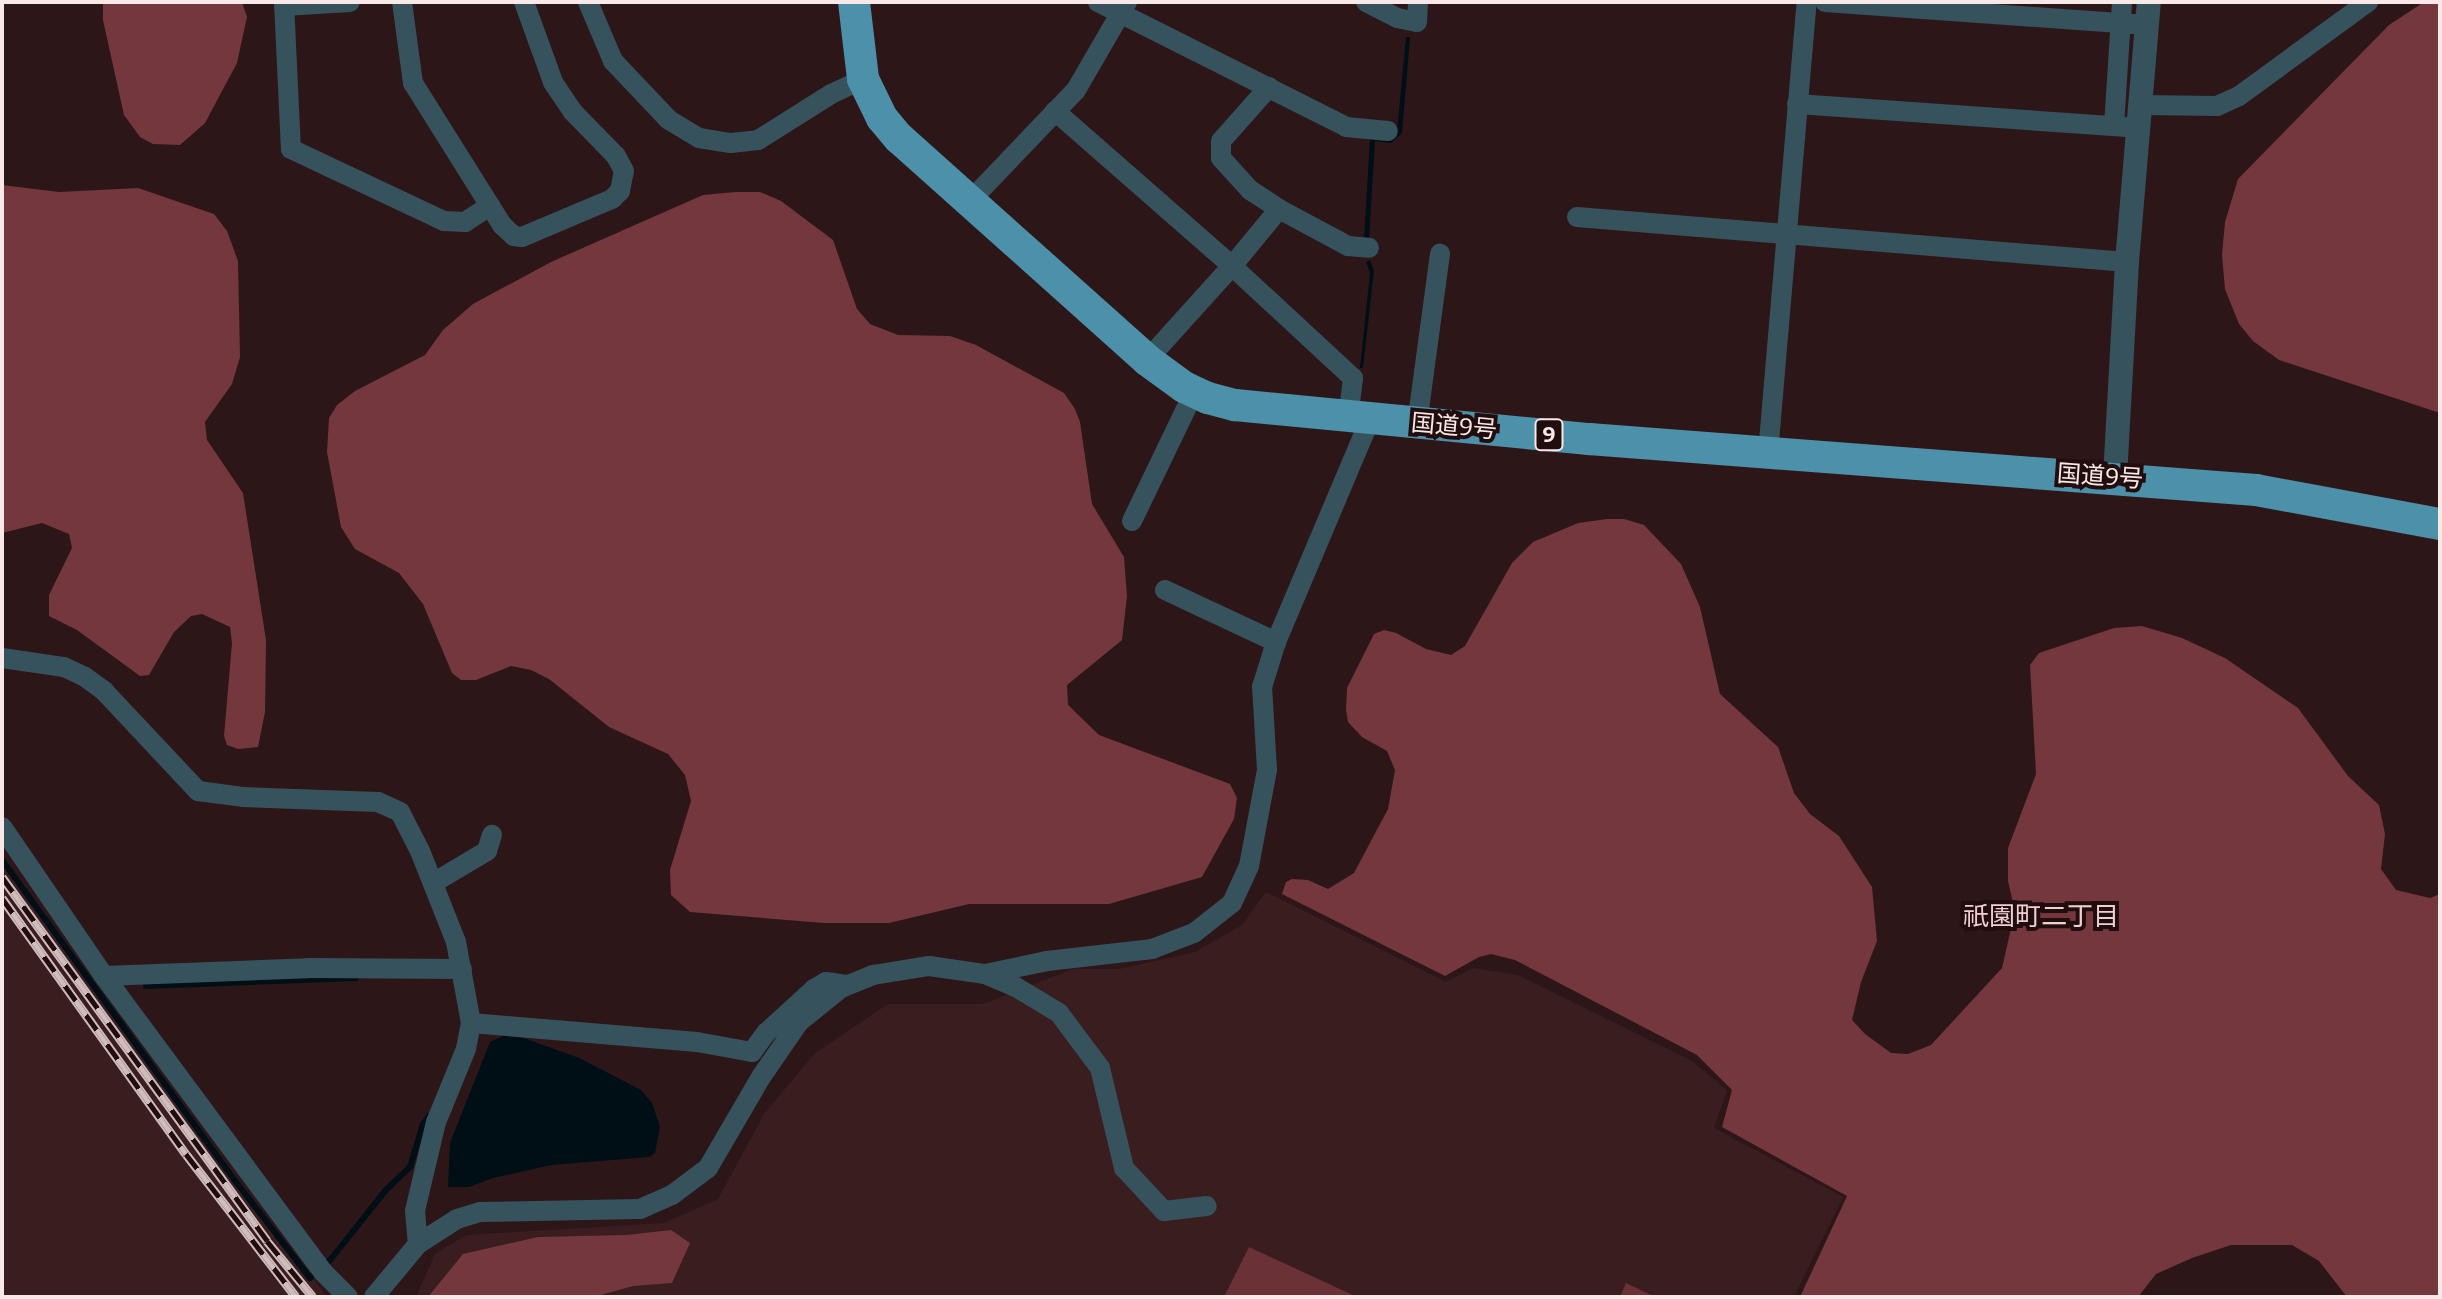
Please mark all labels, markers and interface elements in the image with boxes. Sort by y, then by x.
street label: 国道9号 [1410,409,1498,445]
road number: 9 [1533,417,1565,453]
street label: 国道9号 [2056,460,2144,494]
district label: 祇園町二丁目 [1963,901,2119,933]

